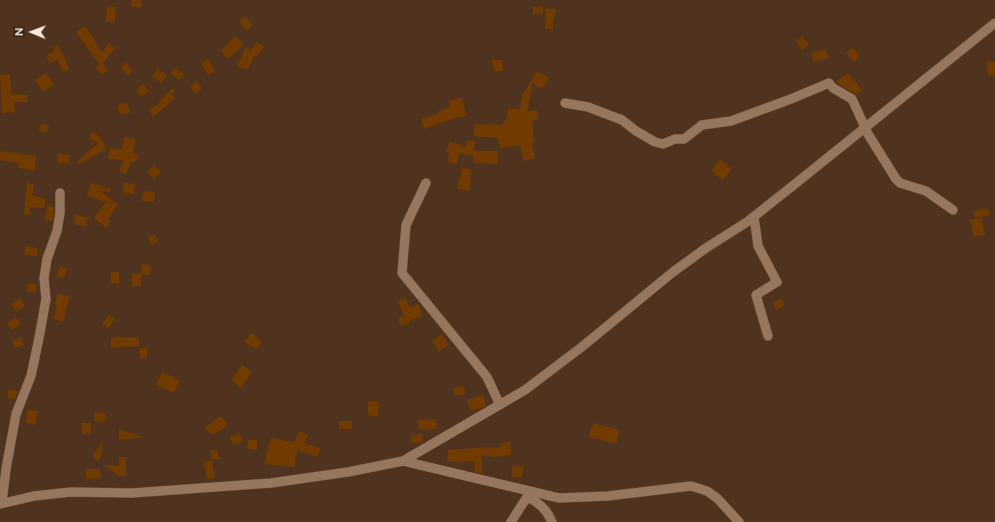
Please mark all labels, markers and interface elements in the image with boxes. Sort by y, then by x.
north arrow [12,12,52,52]
text: N [13,27,26,36]

